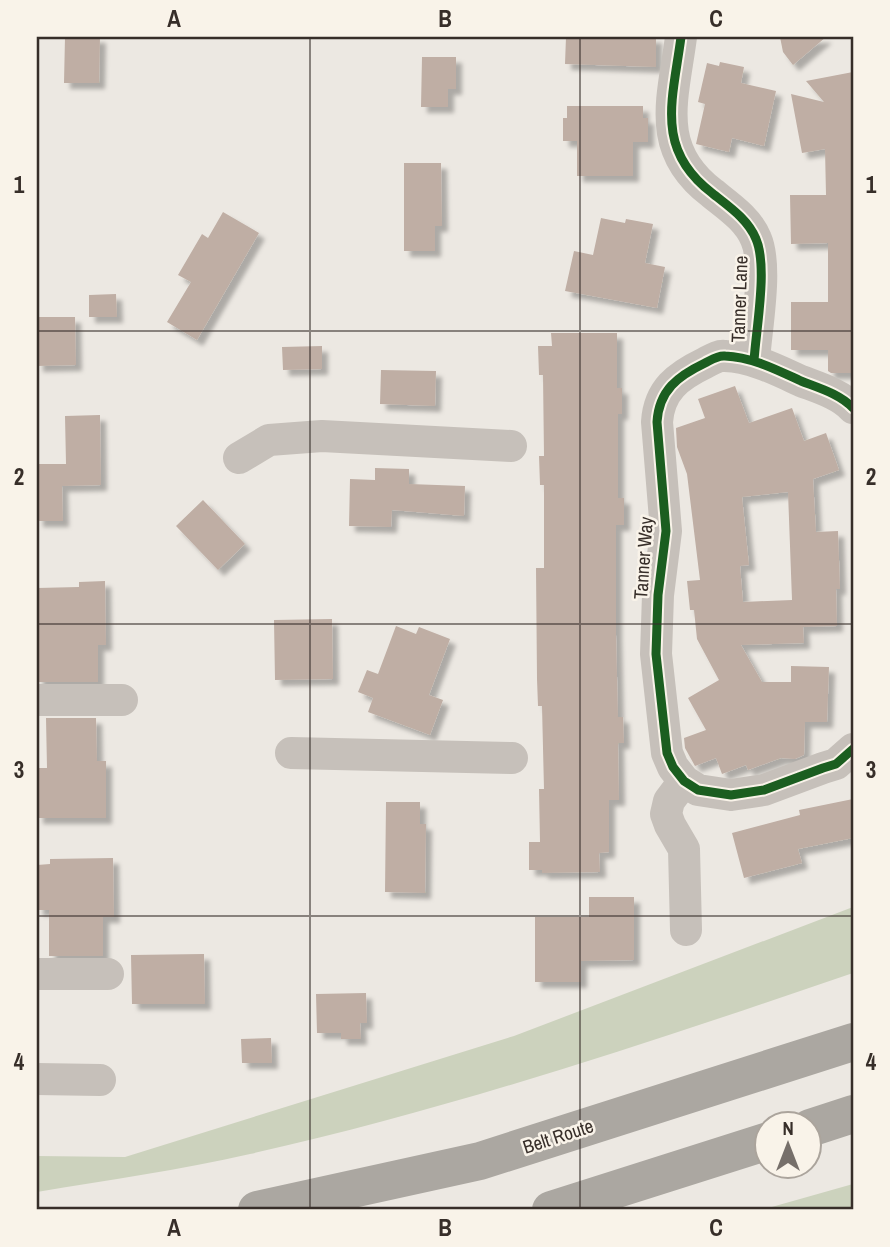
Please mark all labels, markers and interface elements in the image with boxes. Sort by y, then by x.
text: A [167,3,181,34]
text: B [438,3,452,34]
text: C [709,3,723,34]
text: 1 [14,169,25,200]
text: 1 [866,169,877,200]
street label: Tanner Lane [724,255,754,343]
text: 2 [14,461,24,492]
text: 2 [866,461,876,492]
street label: Tanner Way [627,516,659,600]
text: 3 [14,754,24,785]
text: 3 [866,754,876,785]
text: 4 [14,1046,25,1077]
text: 4 [866,1046,877,1077]
north arrow [754,1110,824,1180]
street label: Belt Route [519,1112,597,1160]
text: N [782,1115,794,1141]
text: A [167,1212,181,1243]
text: B [438,1212,452,1243]
text: C [709,1212,723,1243]

